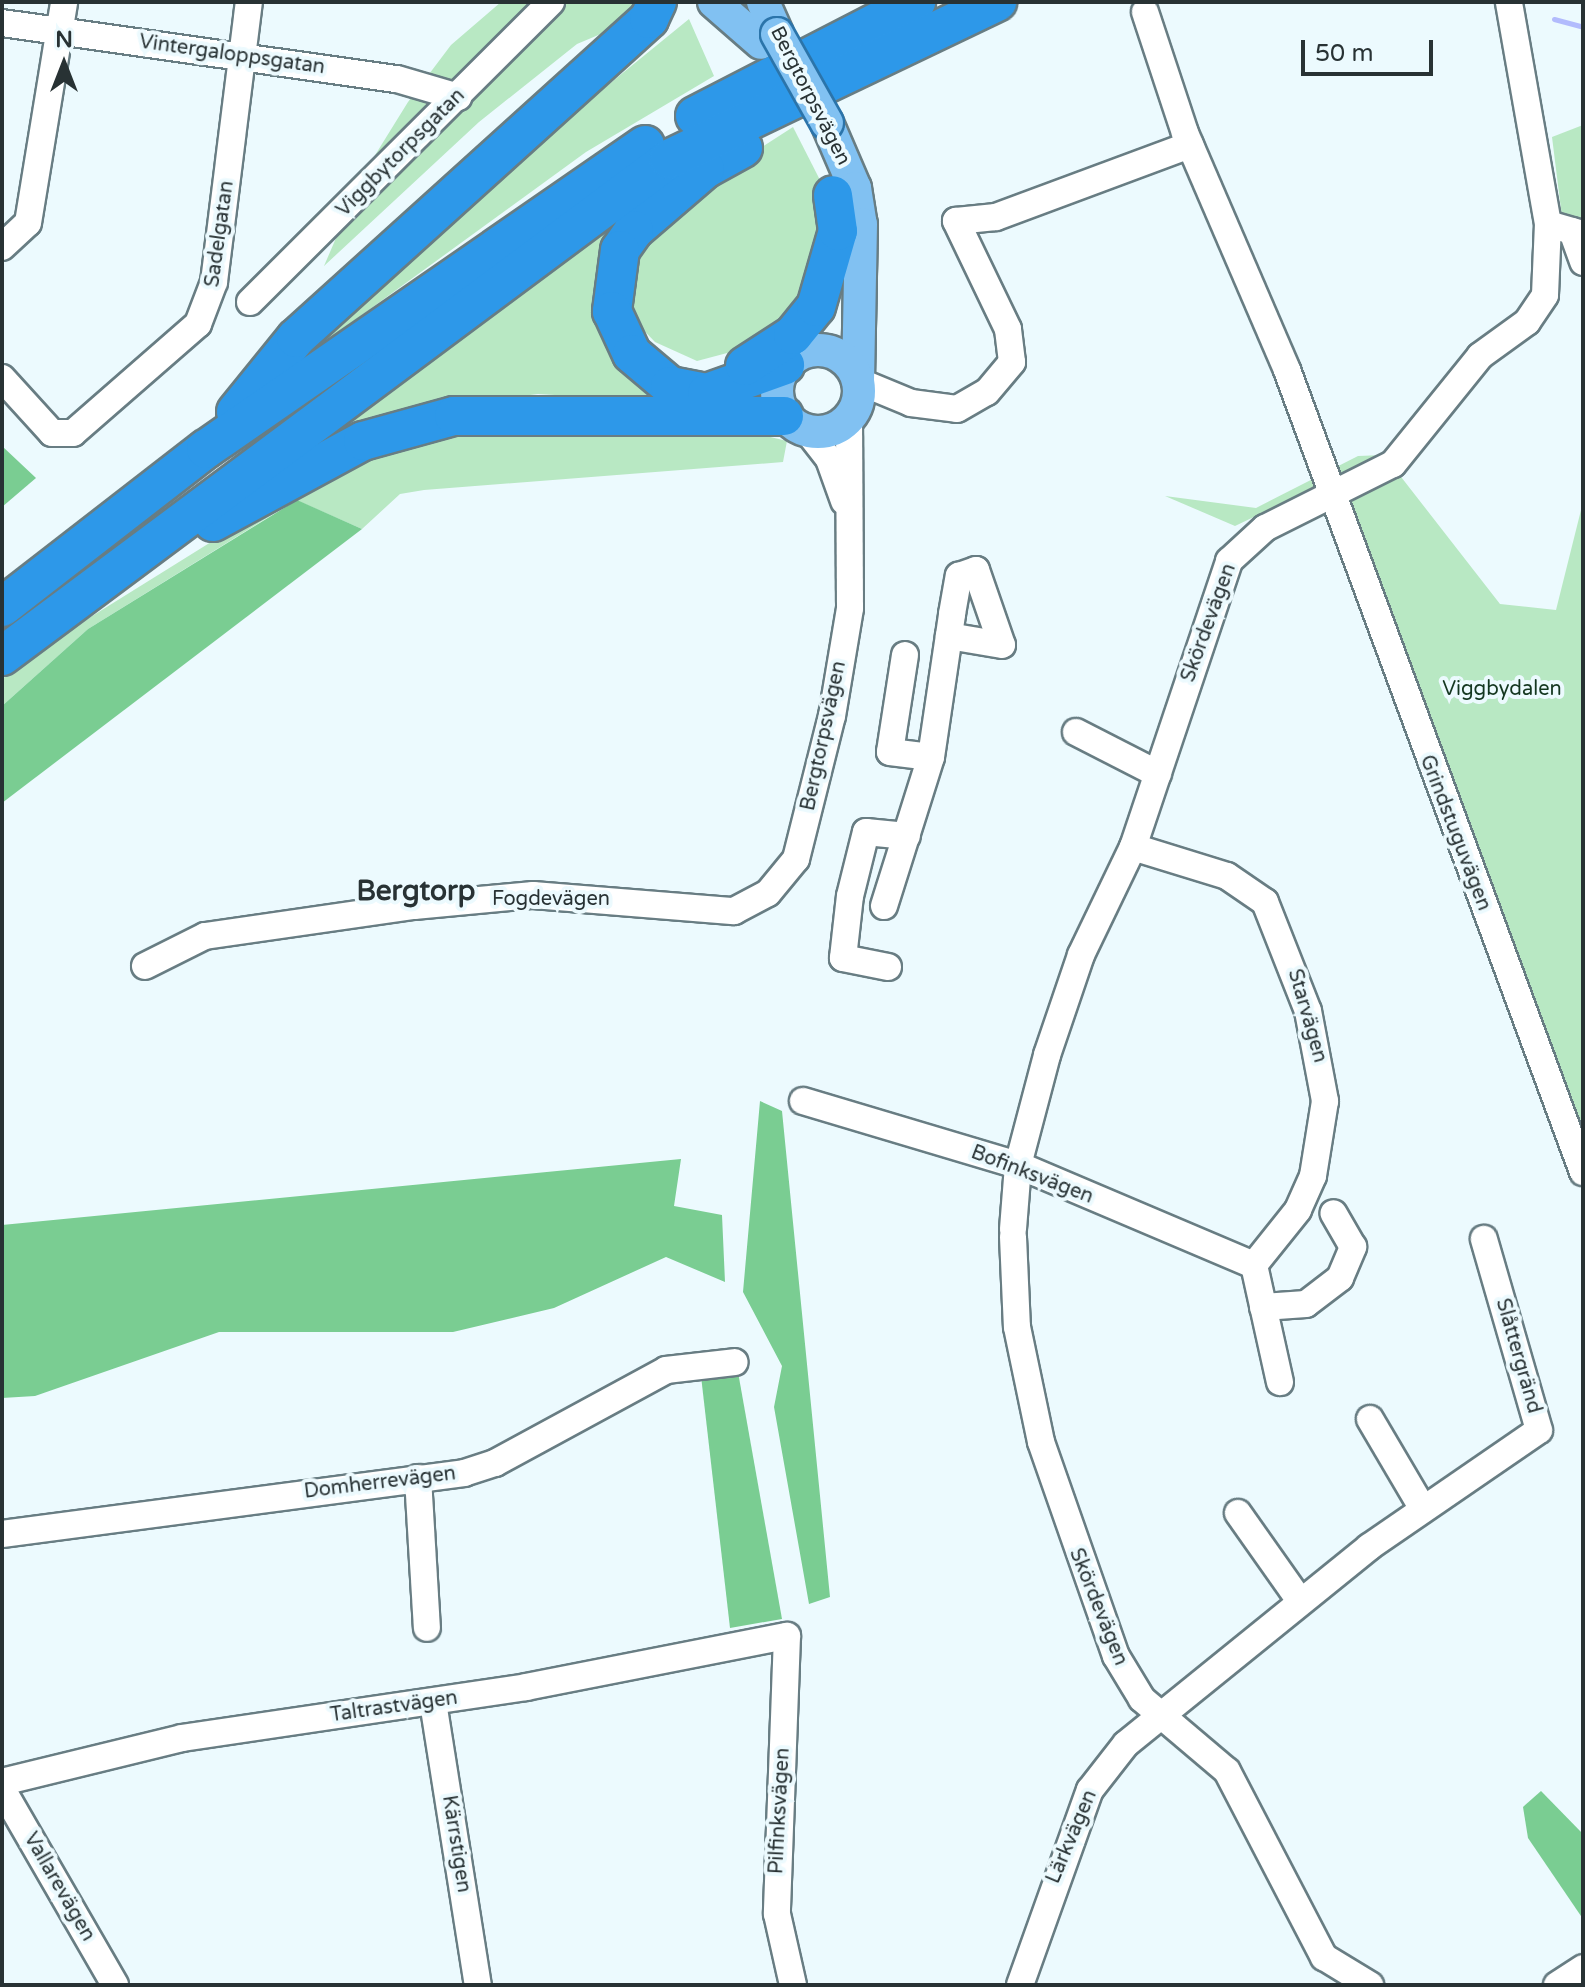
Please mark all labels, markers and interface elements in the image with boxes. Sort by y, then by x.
street label: Bergtorpsvägen [765,23,855,169]
north arrow [24,24,104,104]
scale bar [1305,24,1437,74]
text: N [55,27,73,53]
street label: Vintergaloppsgatan [138,30,326,80]
text: 50 m [1315,39,1373,68]
street label: Viggbytorpsgatan [332,84,470,222]
street label: Sadelgatan [201,179,239,289]
street label: Skördevägen [1177,561,1241,685]
street label: Bergtorpsvägen [796,659,852,813]
park label: Viggbydalen [1442,677,1562,701]
street label: Grindstuguvägen [1414,752,1496,914]
district label: Bergtorp [357,874,475,908]
street label: Fogdevägen [492,887,610,911]
street label: Starvägen [1282,966,1332,1066]
street label: Bofinksvägen [968,1141,1096,1209]
street label: Slåttergränd [1490,1296,1546,1416]
street label: Domherrevägen [303,1462,457,1504]
street label: Skördevägen [1064,1545,1132,1669]
street label: Taltrastvägen [329,1686,459,1728]
street label: Pilfinksvägen [765,1747,795,1875]
street label: Lärkvägen [1042,1787,1102,1887]
street label: Kärrstigen [436,1794,476,1894]
street label: Vallarevägen [18,1828,100,1946]

